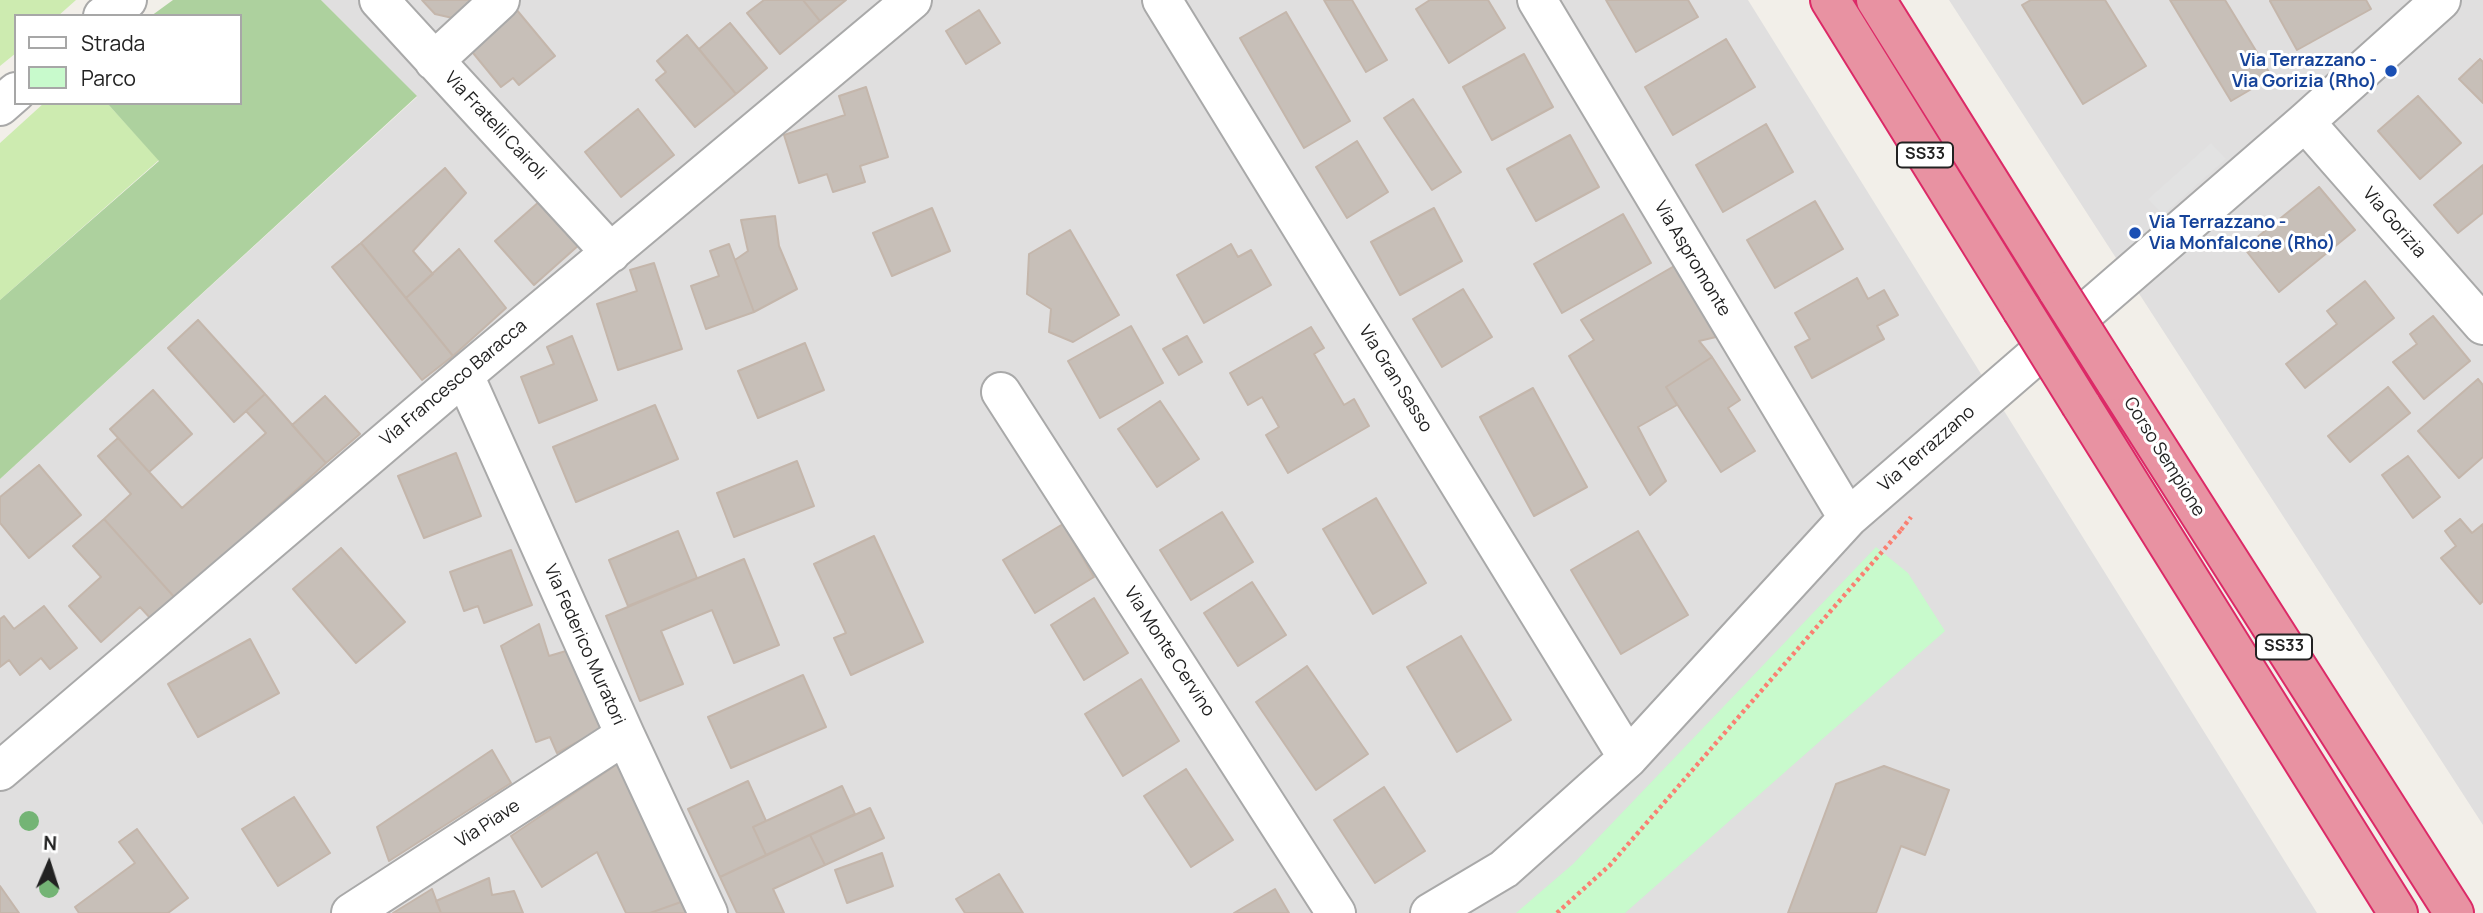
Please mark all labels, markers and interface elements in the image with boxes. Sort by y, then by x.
legend [14,14,242,105]
text: Strada [81,29,145,57]
place label: Via Terrazzano - Via Gorizia (Rho) [2232,50,2377,92]
marker: Via Terrazzano - Via Gorizia (Rho) [2383,63,2399,79]
text: Parco [81,64,136,92]
street label: Via Fratelli Cairoli [440,68,550,184]
road number: SS33 [1897,142,1953,168]
street label: Via Gorizia [2358,183,2430,263]
street label: Via Aspromonte [1649,197,1735,321]
place label: Via Terrazzano - Via Monfalcone (Rho) [2149,212,2336,255]
marker: Via Terrazzano - Via Monfalcone (Rho) [2127,225,2143,241]
street label: Via Francesco Baracca [376,315,532,451]
street label: Via Gran Sasso [1354,322,1436,436]
street label: Corso Sempione [2119,393,2209,521]
street label: Via Terrazzano [1874,401,1980,497]
street label: Via Federico Muratori [539,561,629,729]
street label: Via Monte Cervino [1119,583,1219,721]
road number: SS33 [2256,634,2312,660]
street label: Via Piave [452,795,524,853]
north arrow [14,829,84,899]
text: N [43,830,58,856]

